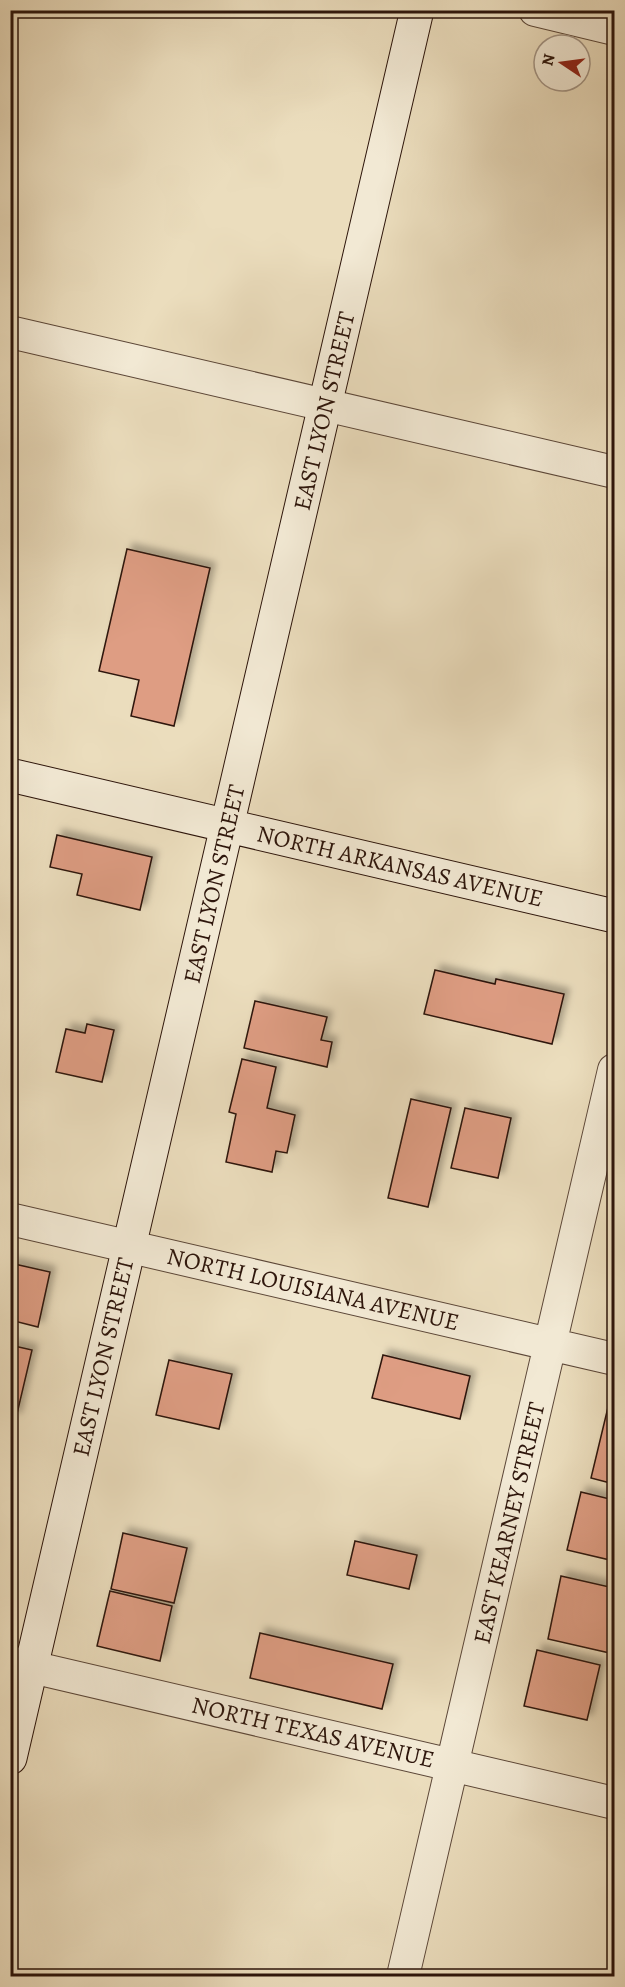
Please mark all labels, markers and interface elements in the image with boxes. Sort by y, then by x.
north arrow [532,33,592,93]
text: N [536,51,560,68]
street label: EAST LYON STREET [286,309,362,513]
street label: EAST LYON STREET [176,782,252,986]
street label: NORTH ARKANSAS AVENUE [254,817,546,915]
street label: NORTH LOUISIANA AVENUE [164,1240,462,1338]
street label: EAST LYON STREET [65,1255,141,1459]
street label: EAST KEARNEY STREET [466,1399,552,1647]
street label: NORTH TEXAS AVENUE [188,1688,438,1776]

